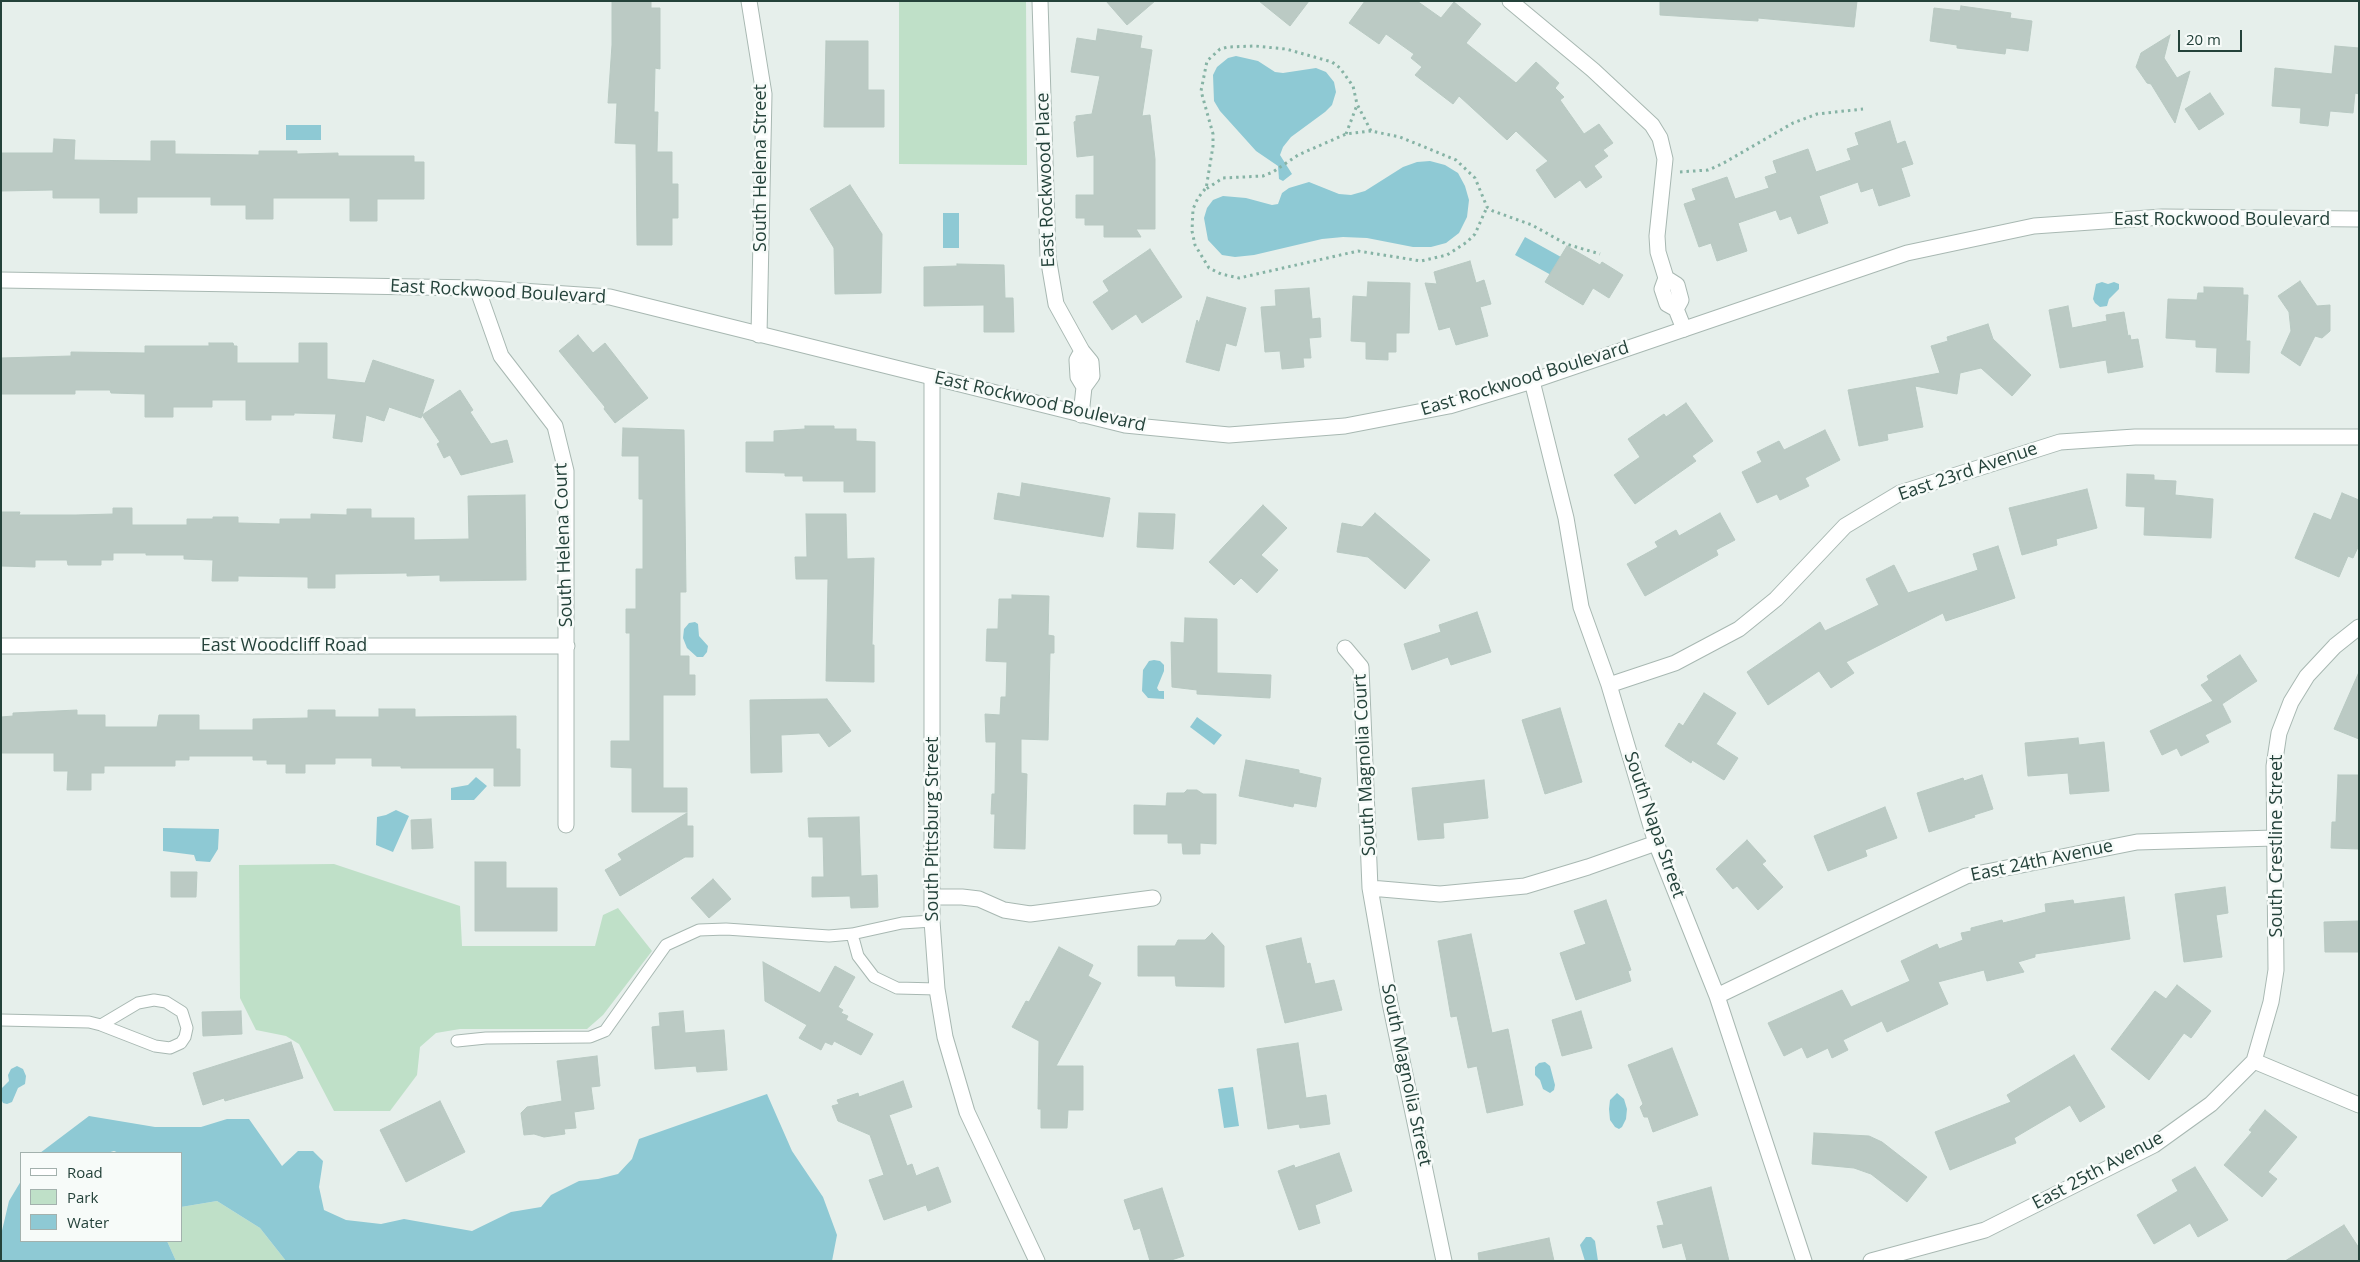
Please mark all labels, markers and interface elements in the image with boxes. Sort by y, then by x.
scale bar [2180,20,2244,52]
text: 20 m [2186,29,2221,49]
street label: South Helena Street [750,84,772,252]
street label: East Rockwood Place [1032,92,1060,268]
street label: East Rockwood Boulevard [2114,209,2330,231]
street label: East Rockwood Boulevard [389,276,607,308]
street label: East Rockwood Boulevard [1418,337,1632,421]
street label: East Rockwood Boulevard [932,367,1148,437]
street label: East 23rd Avenue [1895,438,2041,506]
street label: South Helena Court [550,462,578,628]
street label: East Woodcliff Road [201,635,367,657]
street label: South Magnolia Court [1349,673,1381,857]
street label: South Pittsburg Street [922,737,944,921]
street label: South Napa Street [1619,749,1689,901]
street label: South Crestline Street [2266,755,2288,937]
street label: East 24th Avenue [1969,835,2115,887]
street label: South Magnolia Street [1376,982,1436,1168]
street label: East 25th Avenue [2029,1127,2167,1215]
legend [20,1152,182,1242]
text: Road [67,1162,103,1182]
text: Park [67,1187,98,1207]
text: Water [67,1212,109,1232]

